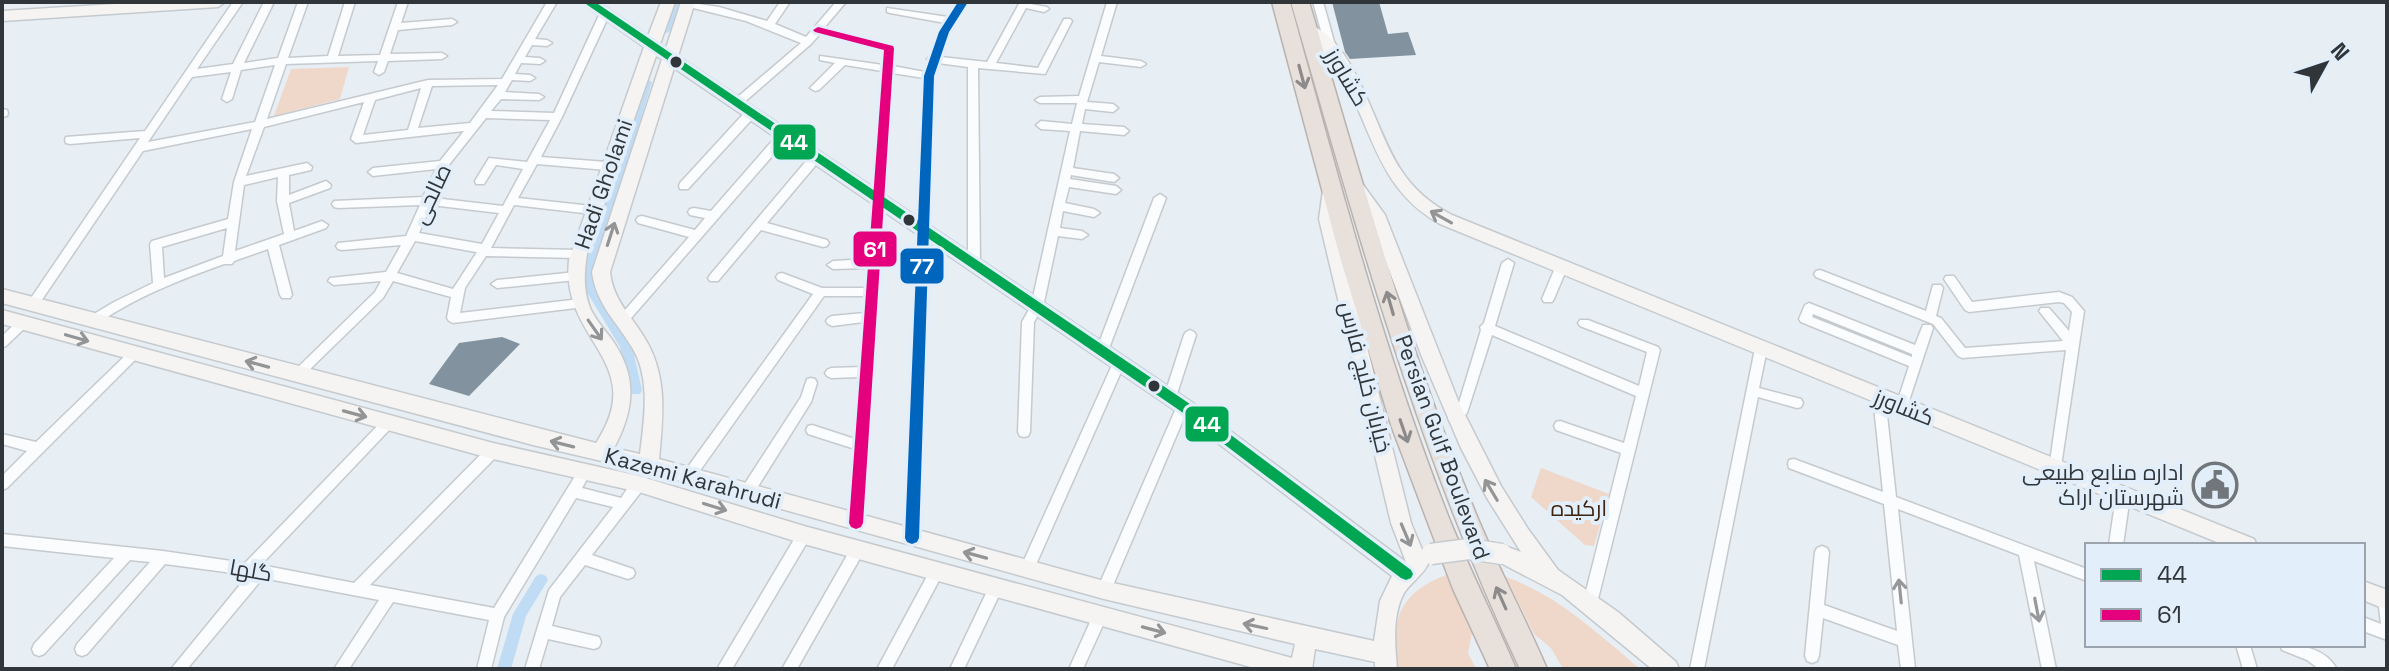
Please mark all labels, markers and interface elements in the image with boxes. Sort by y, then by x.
north arrow [2285,24,2365,104]
text: N [2325,36,2356,66]
street label: کشاورز [1318,41,1375,111]
unlabelled marker [668,54,684,70]
one-way arrow [1295,64,1310,90]
street label: Hadi Gholami [568,115,638,253]
line badge: 44 [772,123,817,161]
text: 44 [780,128,808,156]
street label: صالحی [405,159,457,229]
one-way arrow [1430,209,1453,225]
unlabelled marker [901,212,917,228]
one-way arrow [605,222,620,247]
line badge: 61 [852,230,898,268]
text: 61 [863,235,887,263]
line badge: 77 [899,247,945,285]
text: 77 [910,252,934,280]
one-way arrow [1382,290,1397,316]
street label: خیابان خلیج فارس [1333,298,1398,456]
one-way arrow [587,318,603,340]
one-way arrow [64,331,90,346]
street label: Persian Gulf Boulevard [1389,331,1497,563]
one-way arrow [244,355,270,370]
unlabelled marker [1146,378,1162,394]
street label: کشاورز [1868,382,1938,432]
line badge: 44 [1184,405,1230,443]
one-way arrow [341,407,367,422]
text: 44 [1193,410,1221,438]
one-way arrow [1398,418,1413,443]
one-way arrow [550,436,576,451]
street label: Kazemi Karahrudi [602,441,784,515]
place label: اداره منابع طبیعی شهرستان اراک [2022,458,2184,511]
public building icon: اداره منابع طبیعی شهرستان اراک [2191,461,2239,509]
one-way arrow [1483,479,1499,502]
park label: ارکیده [1551,494,1607,522]
one-way arrow [701,500,727,515]
one-way arrow [1400,522,1415,547]
legend [2085,543,2365,647]
one-way arrow [963,547,989,562]
street label: گلها [228,553,274,587]
text: 44 [2157,559,2187,590]
one-way arrow [1892,579,1907,605]
one-way arrow [1493,587,1508,611]
one-way arrow [2030,597,2045,622]
text: 61 [2157,599,2182,630]
one-way arrow [1242,618,1268,633]
one-way arrow [1140,624,1166,639]

